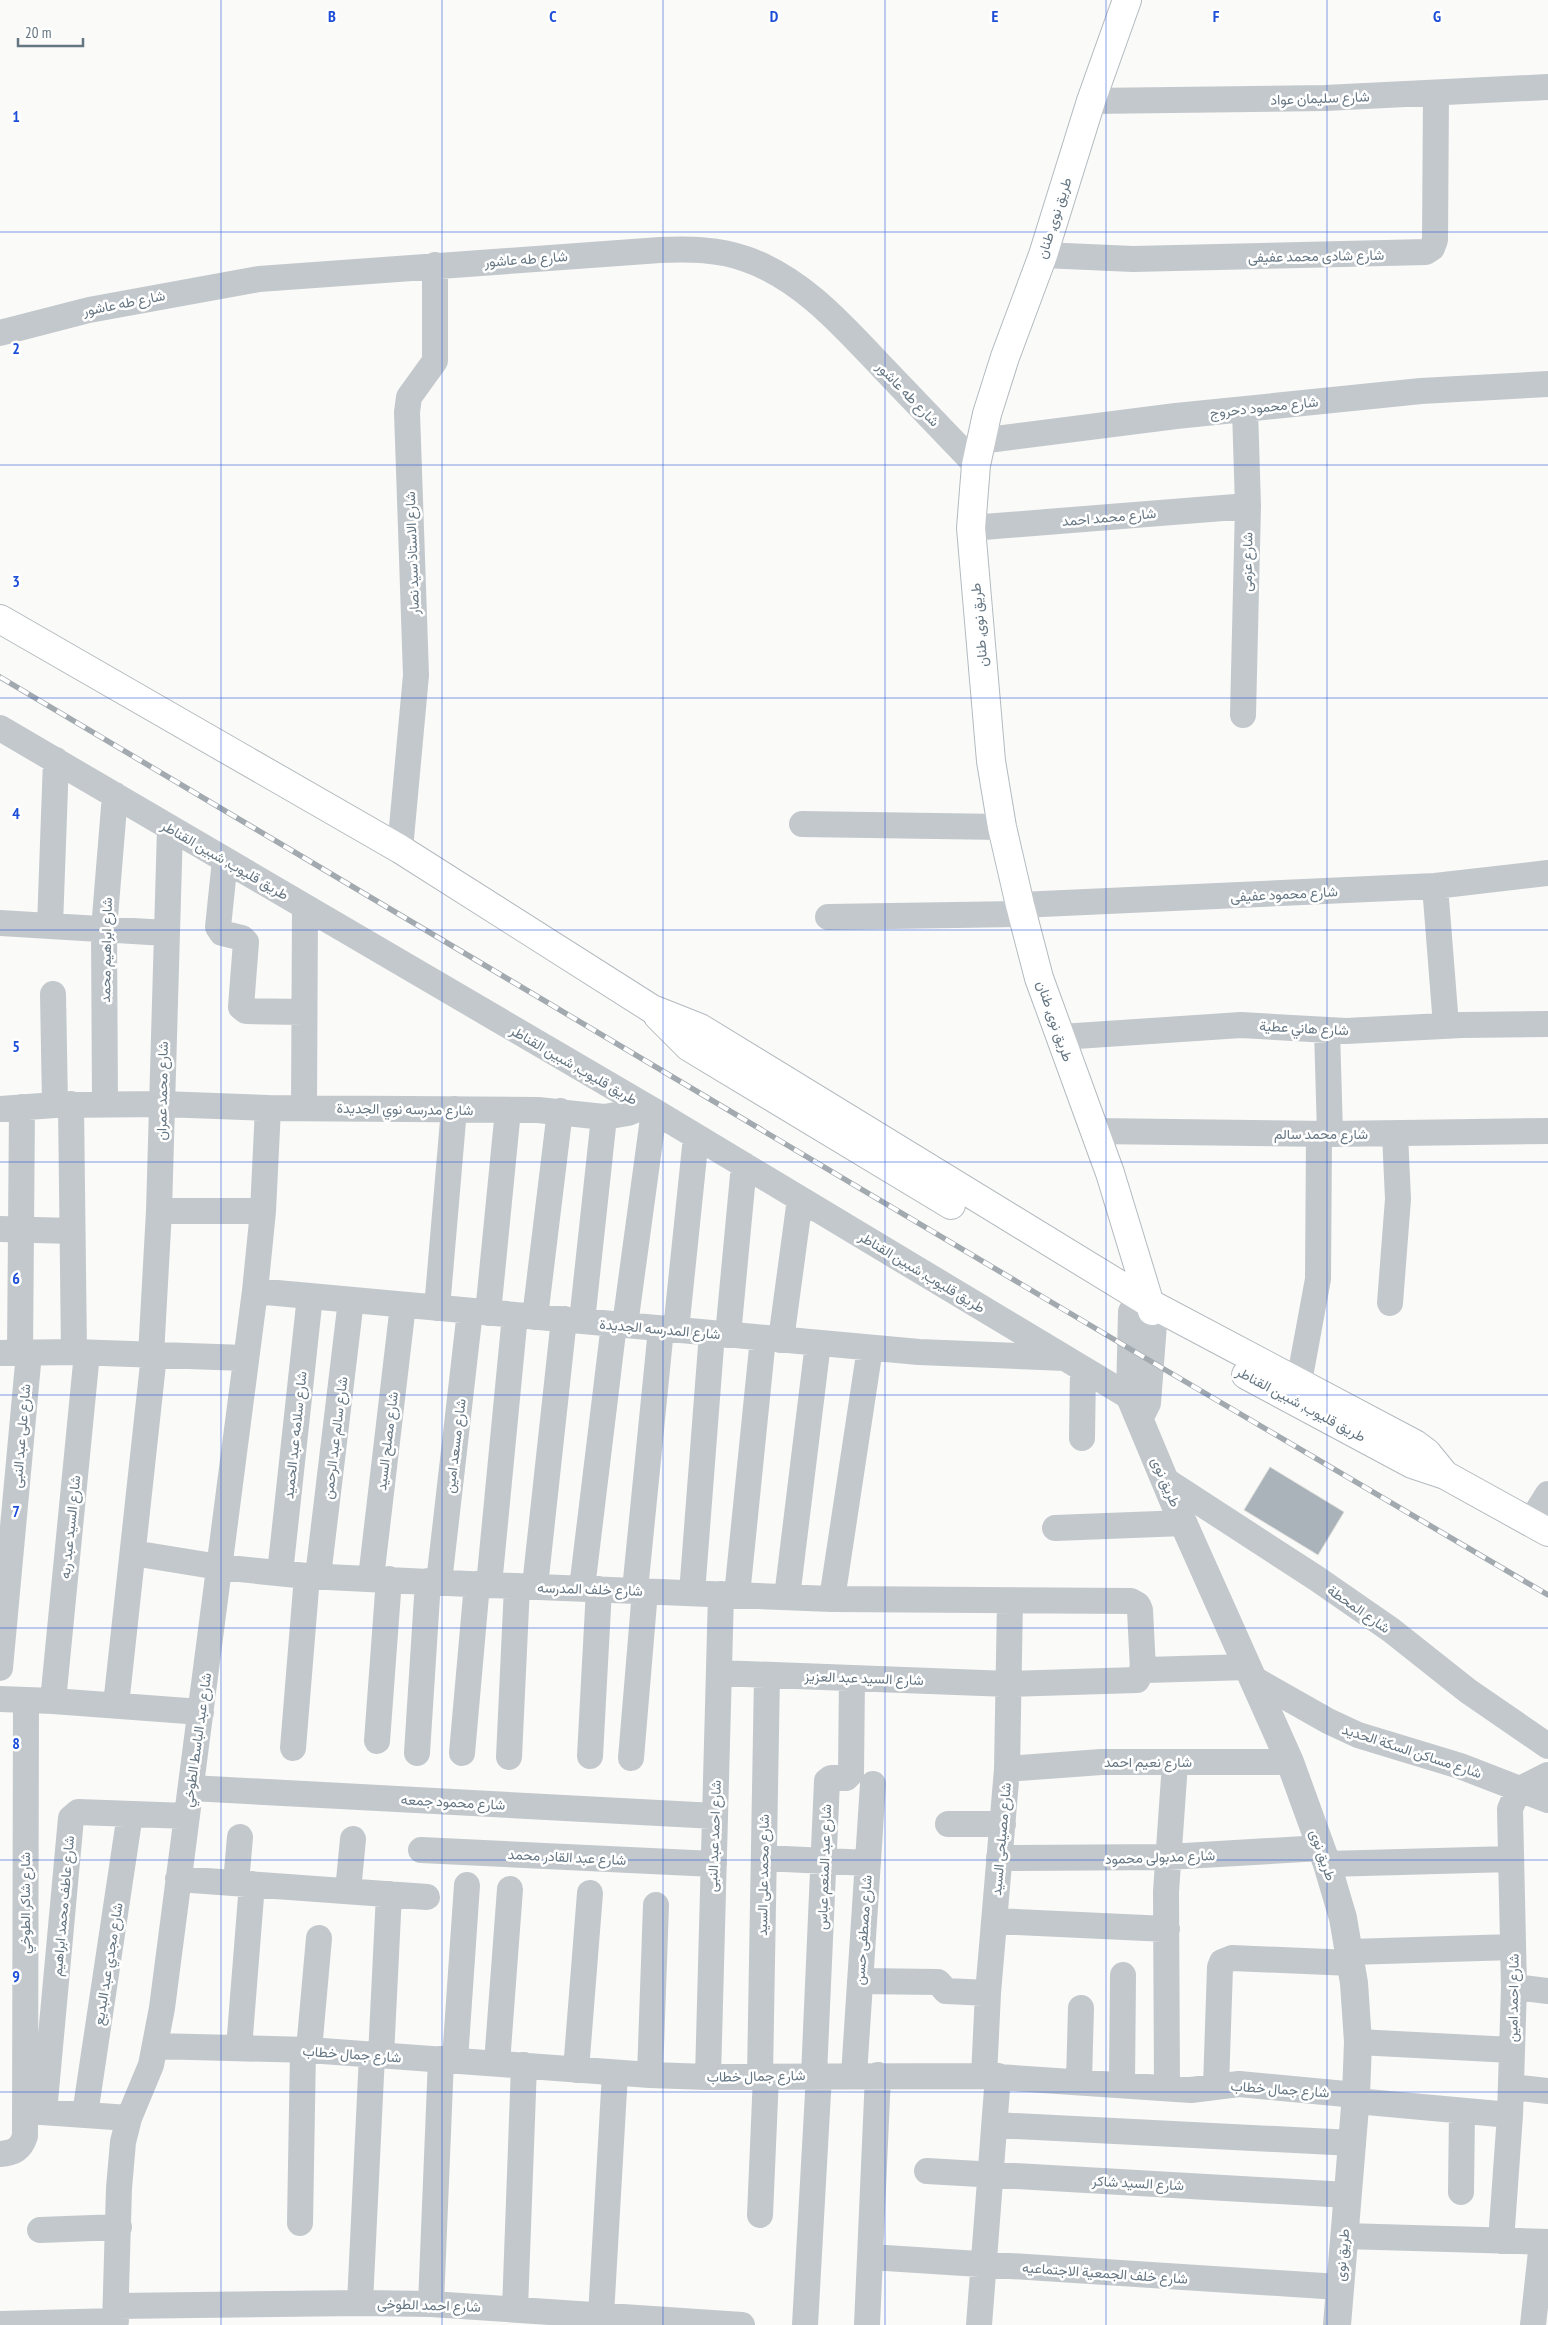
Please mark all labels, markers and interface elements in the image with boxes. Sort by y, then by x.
text: B [328,6,336,26]
text: C [549,6,557,26]
text: D [770,6,779,26]
text: E [992,6,999,26]
text: F [1213,6,1220,26]
text: G [1433,6,1441,26]
scale bar [18,15,82,47]
text: 20 m [25,23,51,42]
street label: شارع سليمان عواد [1270,87,1370,111]
text: 1 [12,106,20,126]
street label: طريق نوى, طنان [1032,175,1076,261]
street label: شارع شادى محمد عفيفى [1248,246,1384,268]
street label: شارع طه عاشور [483,247,568,273]
street label: شارع طه عاشور [80,286,167,322]
text: 2 [12,338,20,358]
street label: شارع طه عاشور [870,357,943,432]
street label: شارع محمود دحروج [1209,392,1319,424]
street label: شارع الاستاذ سيد نصار [401,491,425,616]
street label: شارع محمد احمد [1061,504,1157,532]
street label: شارع عزمى [1237,532,1259,592]
text: 3 [12,571,20,591]
street label: طريق نوى, طنان [966,582,992,668]
text: 4 [12,803,20,823]
street label: طريق قليوب, شبين القناطر [157,816,292,904]
street label: شارع محمود عفيفى [1230,882,1338,908]
street label: شارع ابراهيم محمد [96,897,118,1003]
street label: طريق نوى, طنان [1033,978,1077,1064]
street label: شارع هاني عطية [1259,1017,1349,1042]
street label: طريق قليوب, شبين القناطر [506,1021,641,1109]
text: 5 [12,1036,20,1056]
street label: شارع محمد عمران [152,1041,174,1141]
street label: شارع مدرسه نوي الجديدة [336,1099,473,1122]
street label: شارع محمد سالم [1274,1125,1368,1145]
street label: طريق قليوب, شبين القناطر [855,1227,988,1317]
text: 6 [12,1268,20,1288]
street label: شارع المدرسه الجديدة [599,1315,721,1345]
street label: طريق قليوب, شبين القناطر [1232,1362,1369,1446]
street label: شارع سلامه عبد الحميد [279,1370,313,1500]
street label: شارع سالم عبد الرحمن [319,1376,353,1501]
street label: شارع على عبد النبى [7,1383,37,1489]
street label: شارع مصلح السيد [372,1391,404,1492]
street label: شارع مسعد امين [440,1398,472,1495]
street label: طريق نوى [1147,1454,1185,1510]
street label: شارع السيد عبد ربه [56,1474,86,1580]
text: 7 [12,1501,20,1521]
street label: شارع خلف المدرسه [537,1578,643,1602]
street label: شارع المحطة [1323,1581,1394,1639]
street label: شارع السيد عبد العزيز [803,1667,924,1691]
street label: شارع عبد الباسط الطوخي [179,1672,218,1809]
street label: شارع مساكن السكة الحديد [1339,1720,1484,1784]
text: 8 [12,1733,20,1753]
street label: شارع نعيم احمد [1104,1753,1192,1773]
street label: شارع احمد عبد النبى [703,1780,727,1892]
street label: شارع مصيلحى السيد [987,1782,1017,1896]
street label: شارع محمود جمعه [400,1790,506,1816]
street label: شارع عبد المنعم عباس [813,1804,837,1930]
street label: شارع محمد على السيد [753,1814,775,1936]
street label: طريق نوى [1306,1827,1340,1883]
street label: شارع عاطف محمد ابراهيم [48,1835,80,1977]
street label: شارع عبد القادر محمد [507,1845,627,1871]
street label: شارع مدبولى محمود [1105,1846,1216,1870]
street label: شارع شاكر الطوخي [16,1852,37,1954]
street label: شارع مصطفى حسن [850,1874,878,1986]
street label: شارع مجدي عبد البديع [89,1901,130,2027]
street label: شارع احمد امين [1503,1954,1525,2042]
text: 9 [12,1966,20,1986]
street label: شارع جمال خطاب [302,2042,402,2068]
street label: شارع جمال خطاب [706,2066,806,2088]
street label: شارع جمال خطاب [1230,2077,1330,2103]
street label: شارع السيد شاكر [1090,2172,1184,2196]
street label: طريق نوى [1331,2228,1353,2282]
street label: شارع خلف الجمعية الاجتماعيه [1021,2258,1188,2290]
street label: شارع احمد الطوخى [377,2294,481,2318]

